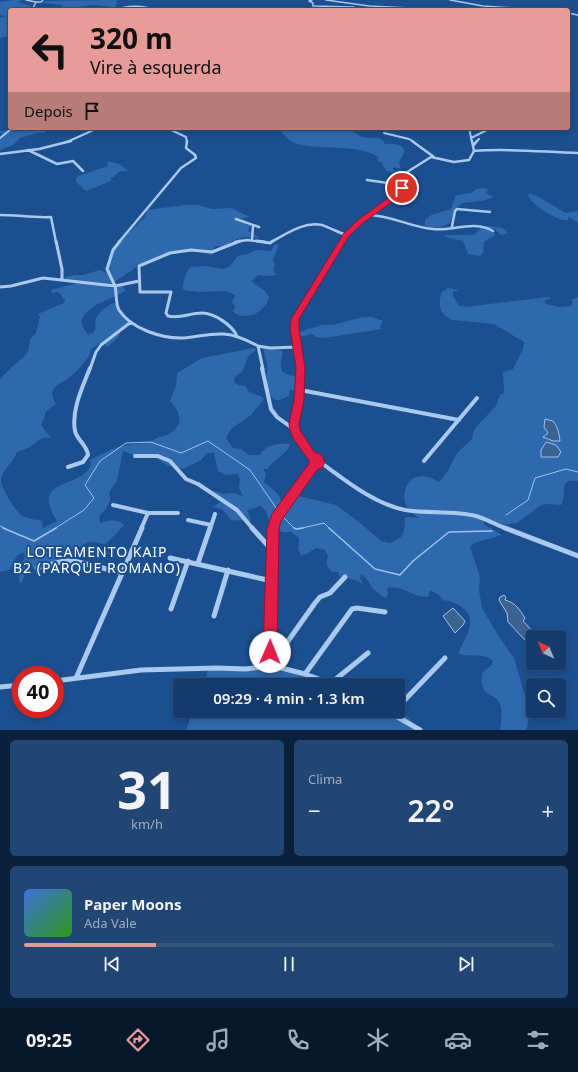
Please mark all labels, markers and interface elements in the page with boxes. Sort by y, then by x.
text: 320 m [90,19,173,57]
icon: left [24,24,76,76]
text: Vire à esquerda [90,55,222,79]
icon: arrive [81,100,103,122]
text: Depois [24,101,73,121]
pin [385,171,419,205]
icon: arrive [391,177,413,199]
district label: LOTEAMENTO KAIP B2 (PARQUE ROMANO) [13,542,181,577]
north arrow [526,630,566,670]
map controls [526,630,566,718]
position arrow [249,631,291,673]
speed limit sign: 40 [12,666,64,718]
button: search [526,678,566,718]
text: 09:29 · 4 min · 1.3 km [213,688,365,708]
text: 31 [117,753,177,824]
text: Clima [308,770,342,788]
text: 22° [407,790,455,831]
text: − [308,795,321,825]
text: + [541,795,554,825]
text: km/h [131,815,163,833]
text: Paper Moons [84,894,182,914]
text: Ada Vale [84,914,137,932]
icon: previous [101,953,123,975]
icon: pause [278,953,300,975]
icon: next [455,953,477,975]
icon: directions [124,1026,152,1054]
icon: music [204,1026,232,1054]
icon: phone [284,1026,312,1054]
icon: climate [364,1026,392,1054]
icon: car [444,1026,472,1054]
icon: filters [524,1026,552,1054]
text: 09:25 [26,1028,72,1052]

